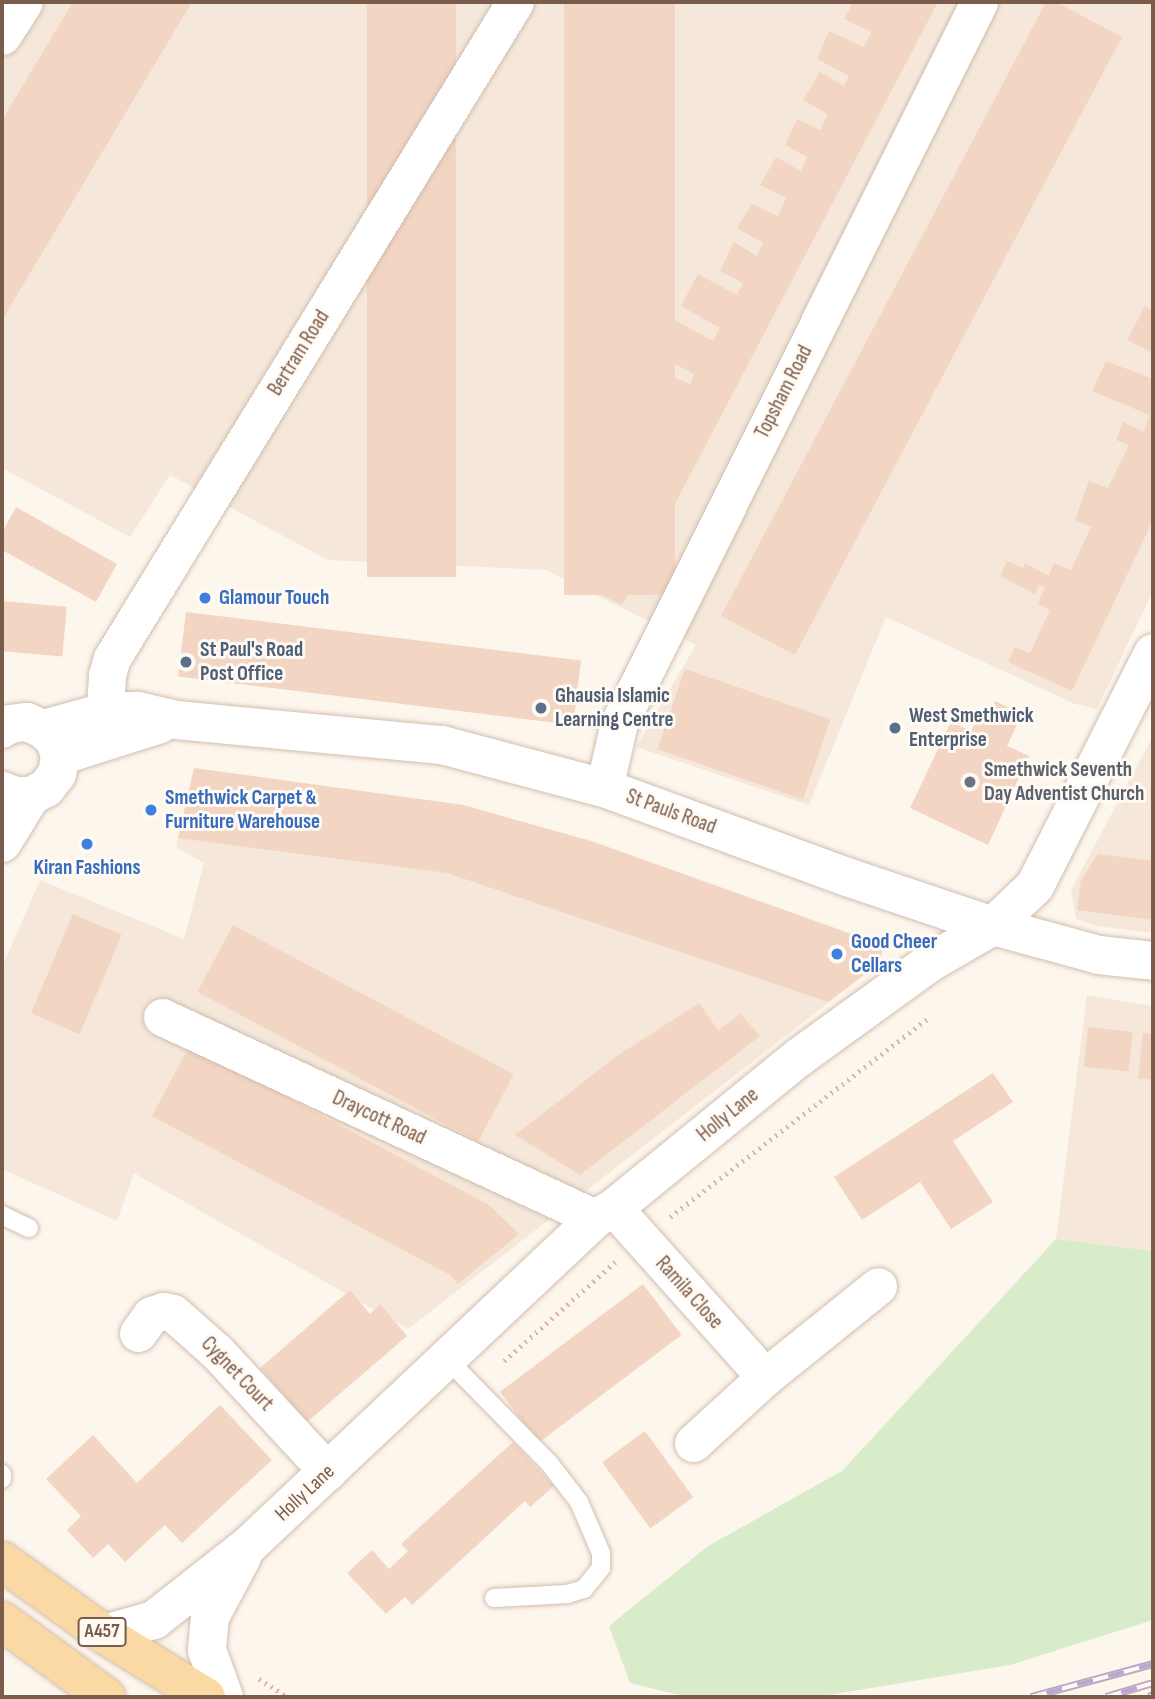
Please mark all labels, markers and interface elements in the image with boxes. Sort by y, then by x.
street label: Bertram Road [263,306,335,400]
street label: Topsham Road [750,341,818,443]
place label: Glamour Touch [219,585,329,611]
marker: Glamour Touch [197,590,213,606]
place label: St Paul's Road Post Office [200,637,303,687]
marker: St Paul's Road Post Office [178,654,194,670]
place label: Ghausia Islamic Learning Centre [555,683,673,733]
marker: Ghausia Islamic Learning Centre [533,700,549,716]
place label: West Smethwick Enterprise [909,703,1034,753]
marker: West Smethwick Enterprise [887,720,903,736]
place label: Smethwick Seventh Day Adventist Church [984,757,1144,807]
marker: Smethwick Seventh Day Adventist Church [962,774,978,790]
street label: St Pauls Road [623,784,719,840]
place label: Smethwick Carpet & Furniture Warehouse [165,785,320,835]
marker: Smethwick Carpet & Furniture Warehouse [143,802,159,818]
marker: Kiran Fashions [79,836,95,852]
place label: Kiran Fashions [34,855,140,881]
place label: Good Cheer Cellars [851,929,937,979]
marker: Good Cheer Cellars [829,946,845,962]
street label: Holly Lane [692,1083,764,1147]
street label: Draycott Road [328,1085,430,1151]
street label: Ramila Close [650,1251,728,1335]
street label: Cygnet Court [196,1332,278,1416]
street label: Holly Lane [270,1459,340,1527]
road number: A457 [78,1616,126,1648]

